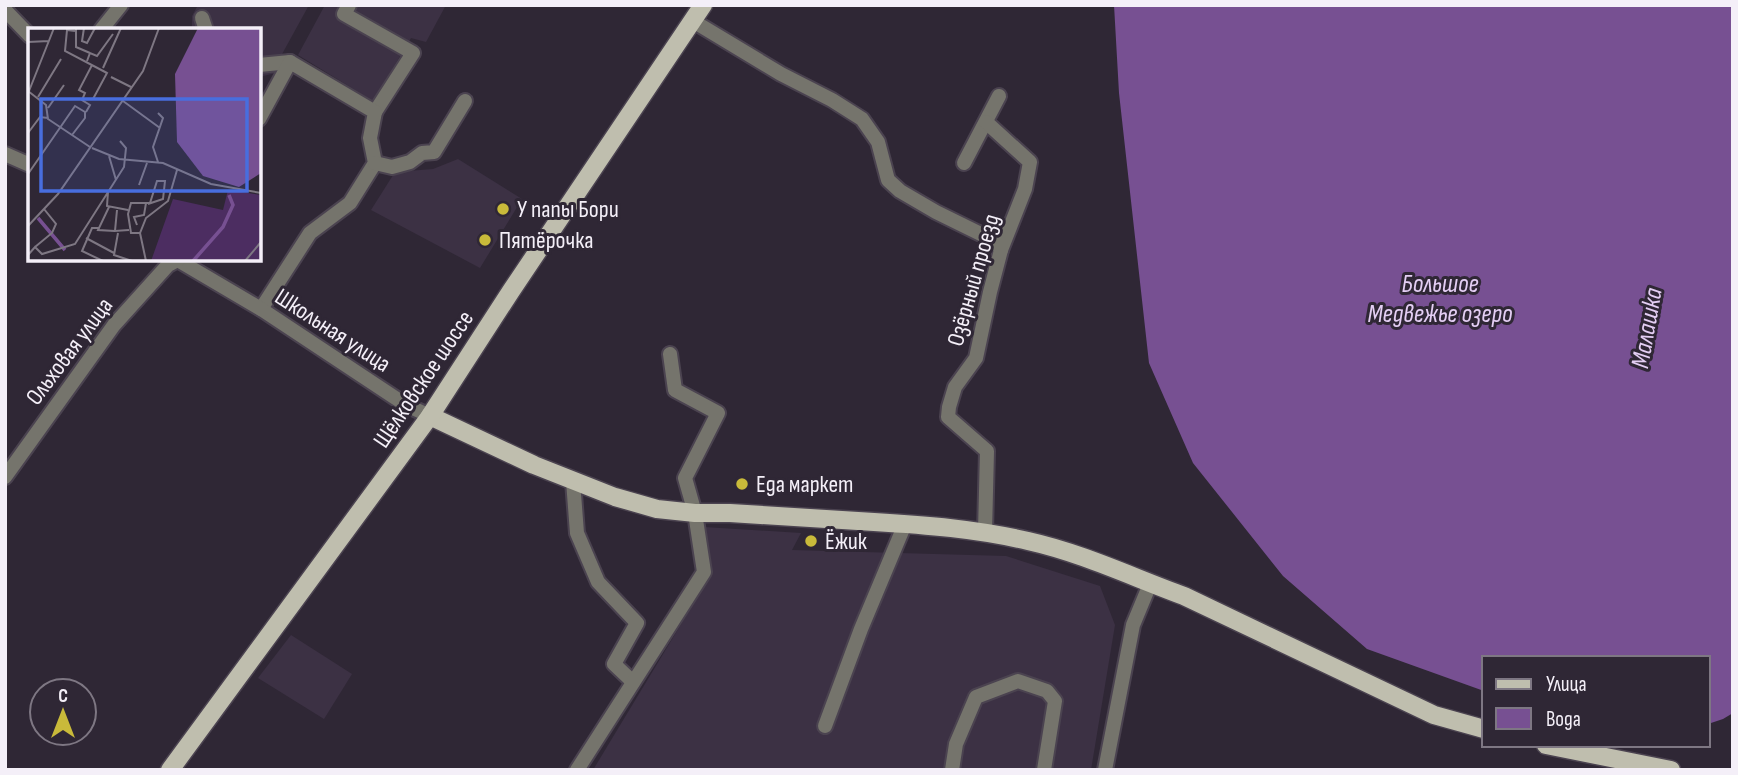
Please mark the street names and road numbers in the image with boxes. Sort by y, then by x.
street label: Озёрный проезд [941,211,1006,350]
street label: Школьная улица [269,282,396,379]
street label: Ольховая улица [20,292,119,411]
street label: Щёлковское шоссе [367,305,480,453]

